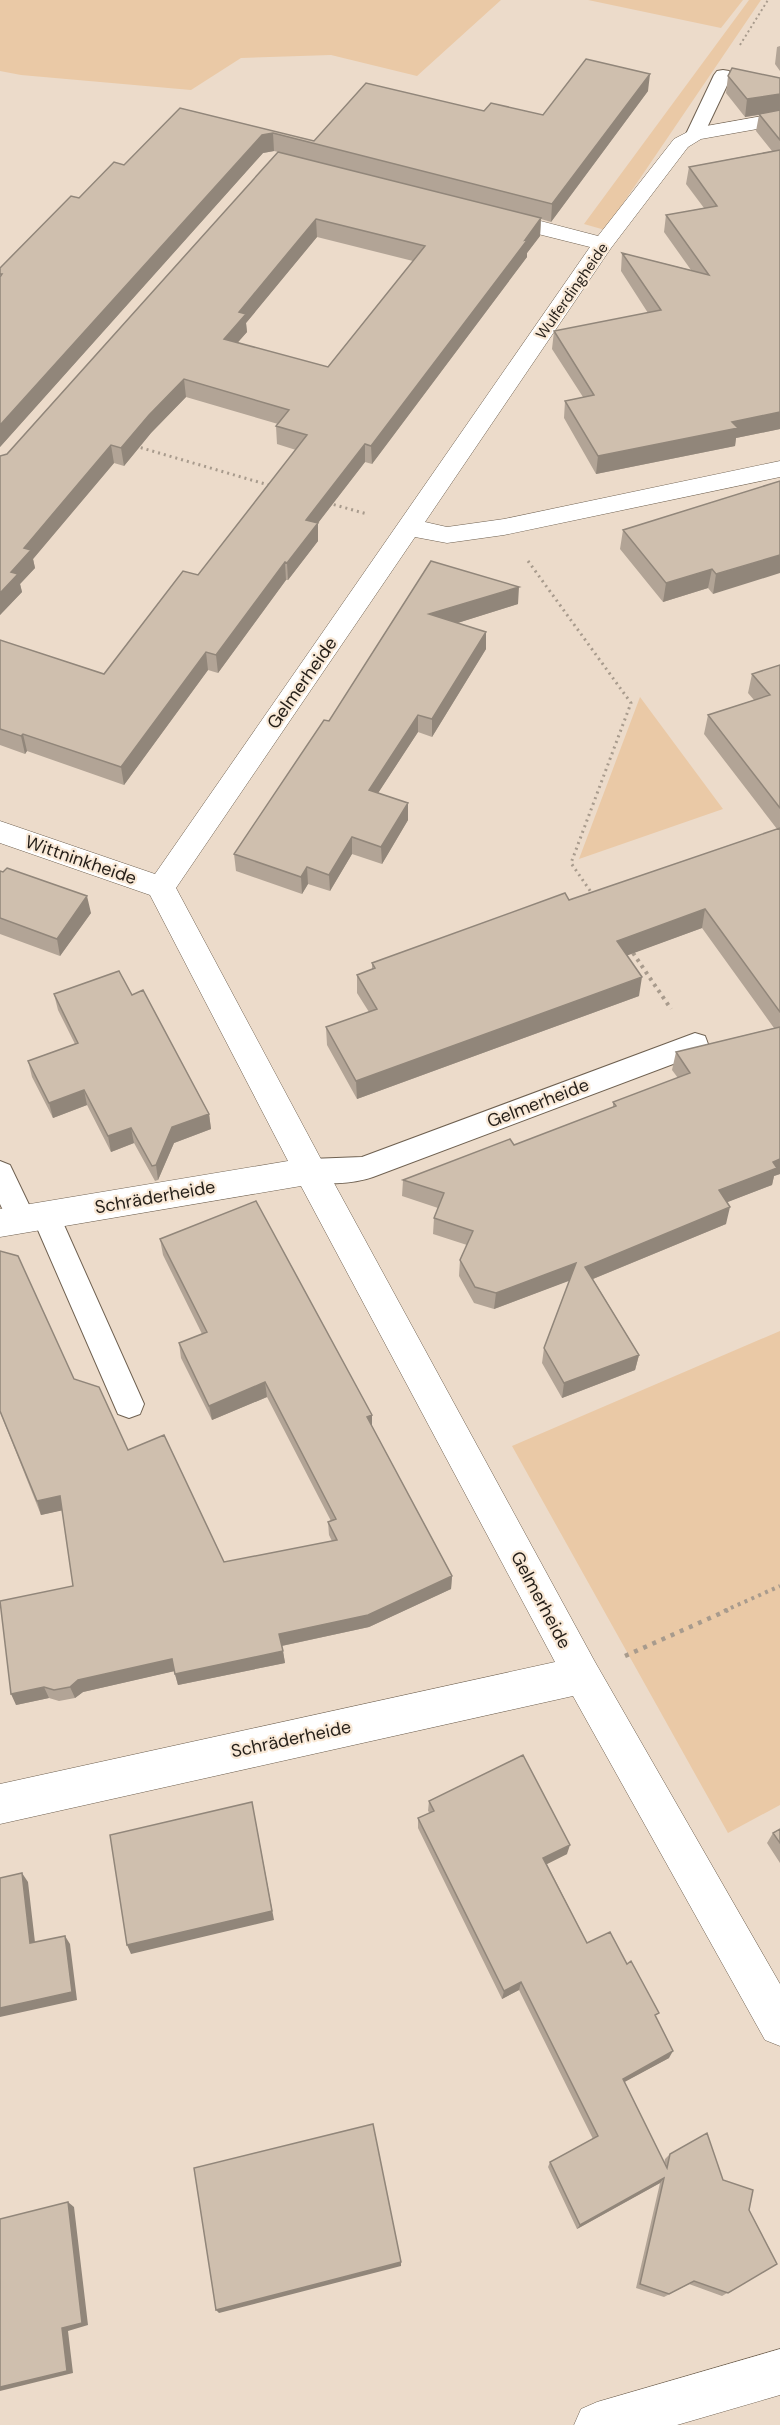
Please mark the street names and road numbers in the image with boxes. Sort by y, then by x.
street label: Wulferdingheide [531,239,613,343]
street label: Gelmerheide [261,632,343,734]
street label: Wittninkheide [22,830,140,890]
street label: Gelmerheide [484,1073,592,1133]
street label: Schräderheide [93,1175,217,1219]
street label: Gelmerheide [505,1547,577,1653]
street label: Schräderheide [229,1715,353,1763]

